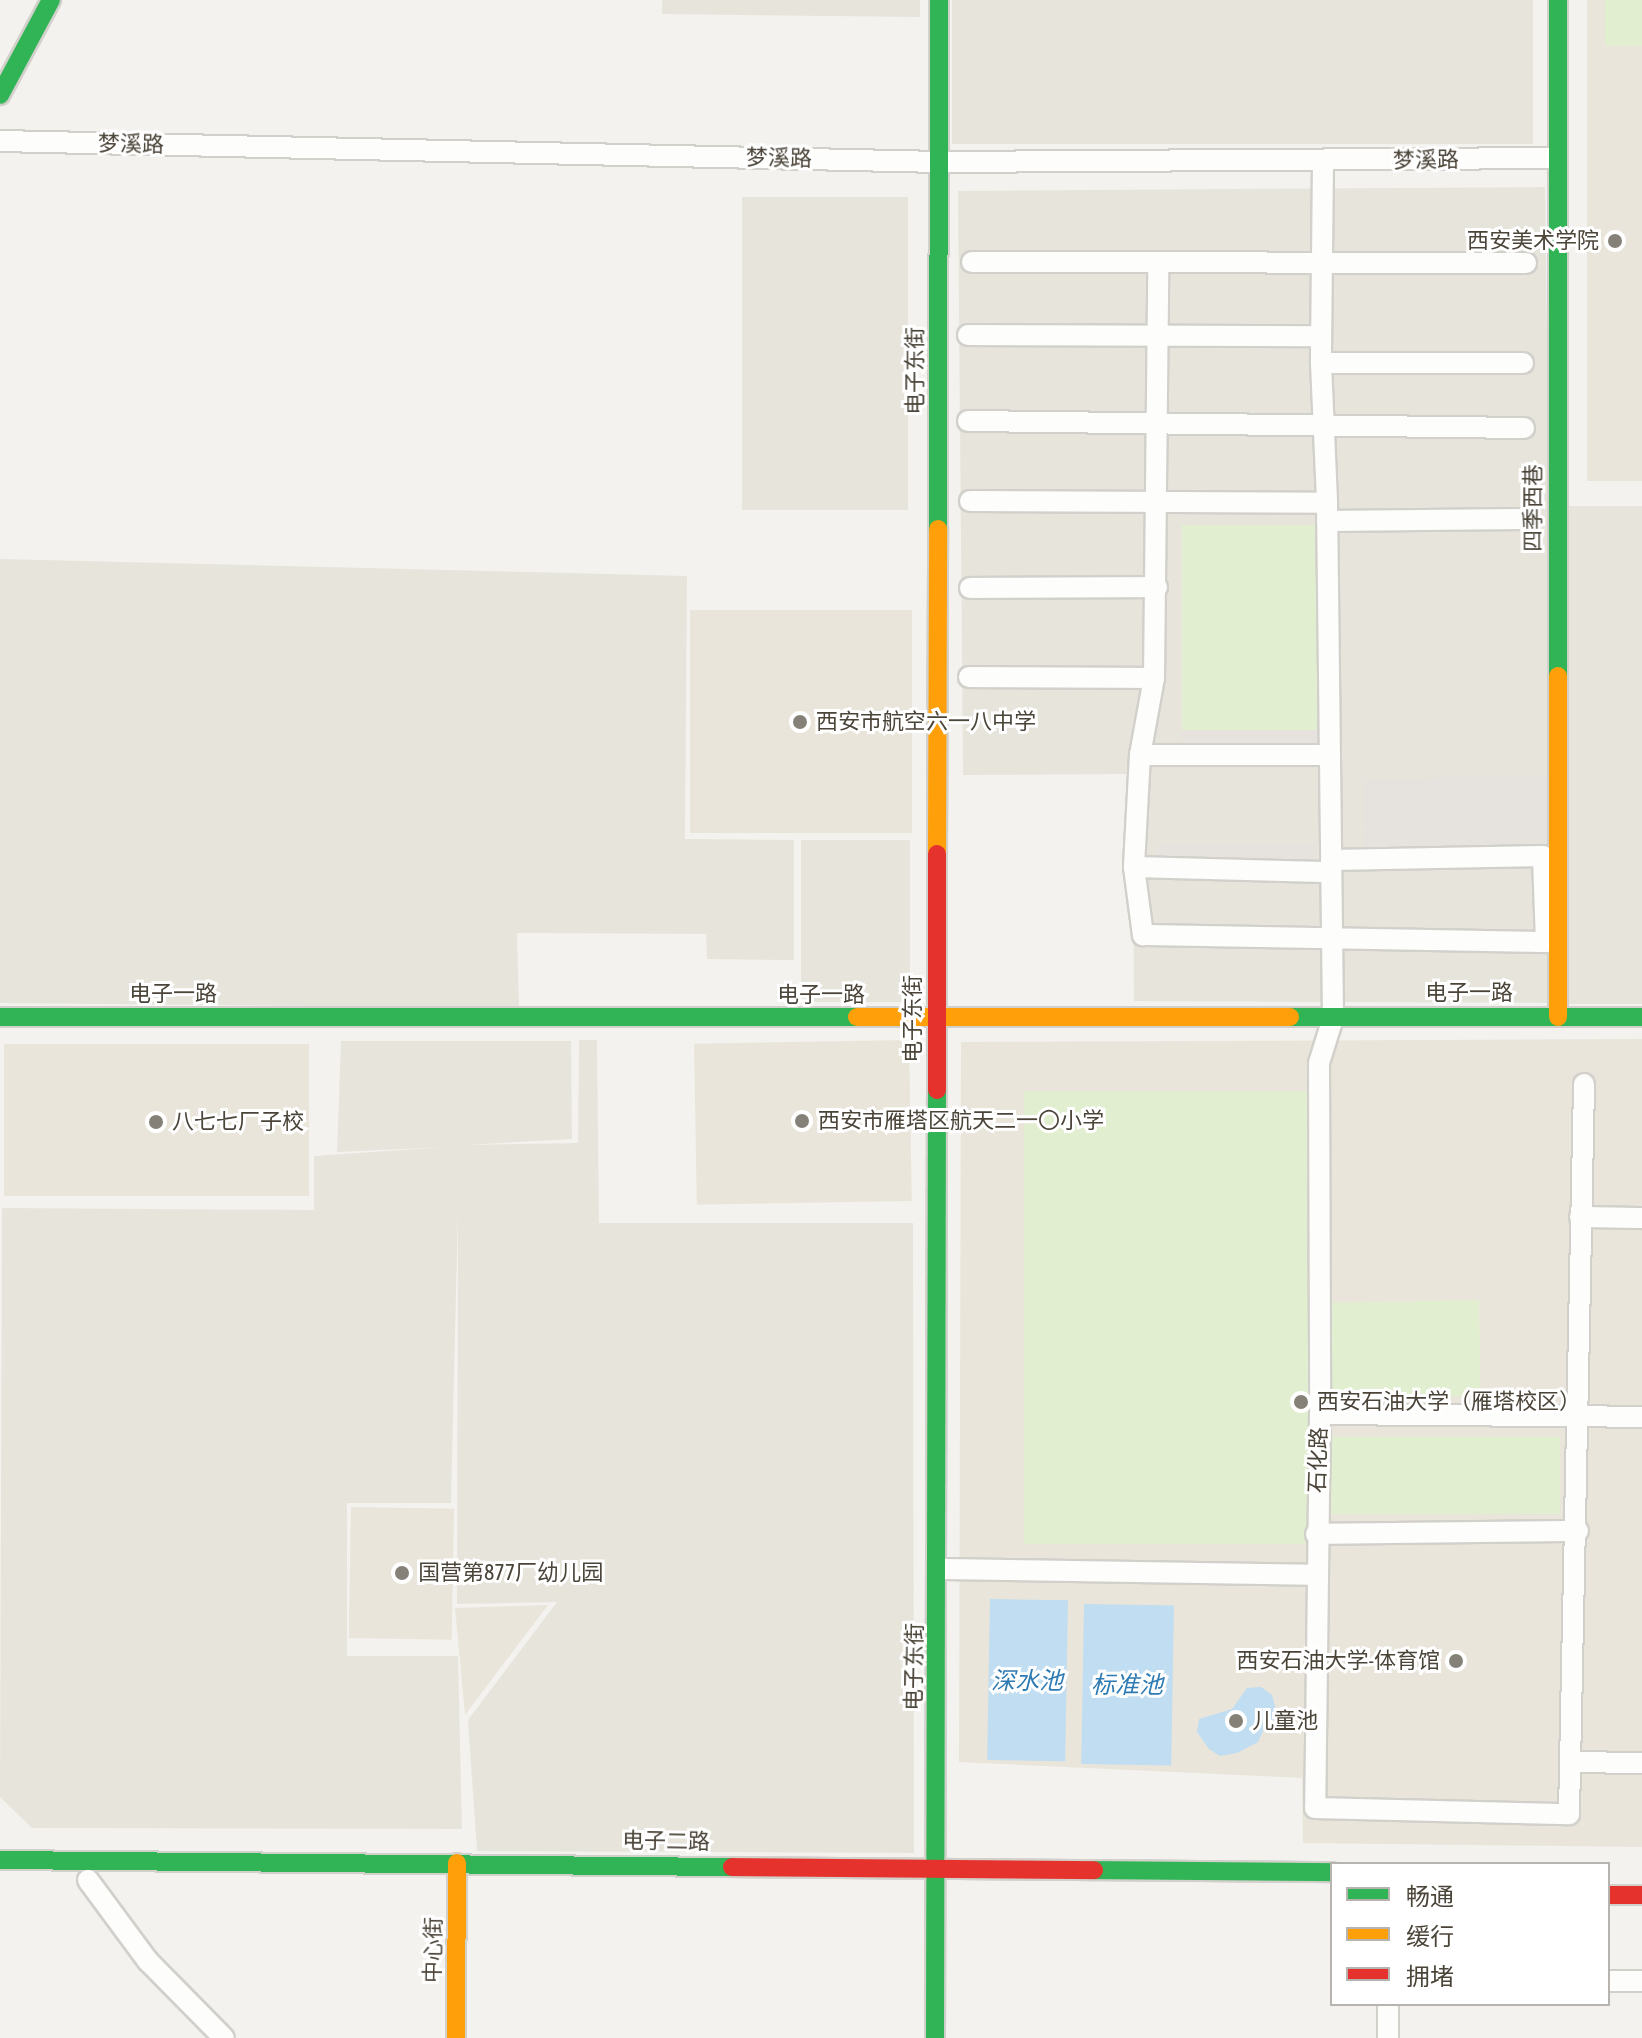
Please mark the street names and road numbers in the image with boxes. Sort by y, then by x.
street label: 梦溪路 [98,130,164,158]
street label: 梦溪路 [746,144,812,172]
street label: 梦溪路 [1393,146,1459,174]
street label: 电子东街 [902,327,928,415]
street label: 四季西巷 [1520,464,1546,552]
street label: 电子东街 [900,975,926,1063]
street label: 电子一路 [1425,980,1513,1006]
street label: 电子一路 [129,981,217,1007]
street label: 电子一路 [777,982,865,1008]
street label: 石化路 [1304,1427,1332,1493]
street label: 电子东街 [900,1623,928,1711]
street label: 电子二路 [622,1827,710,1855]
street label: 中心街 [419,1917,447,1983]

